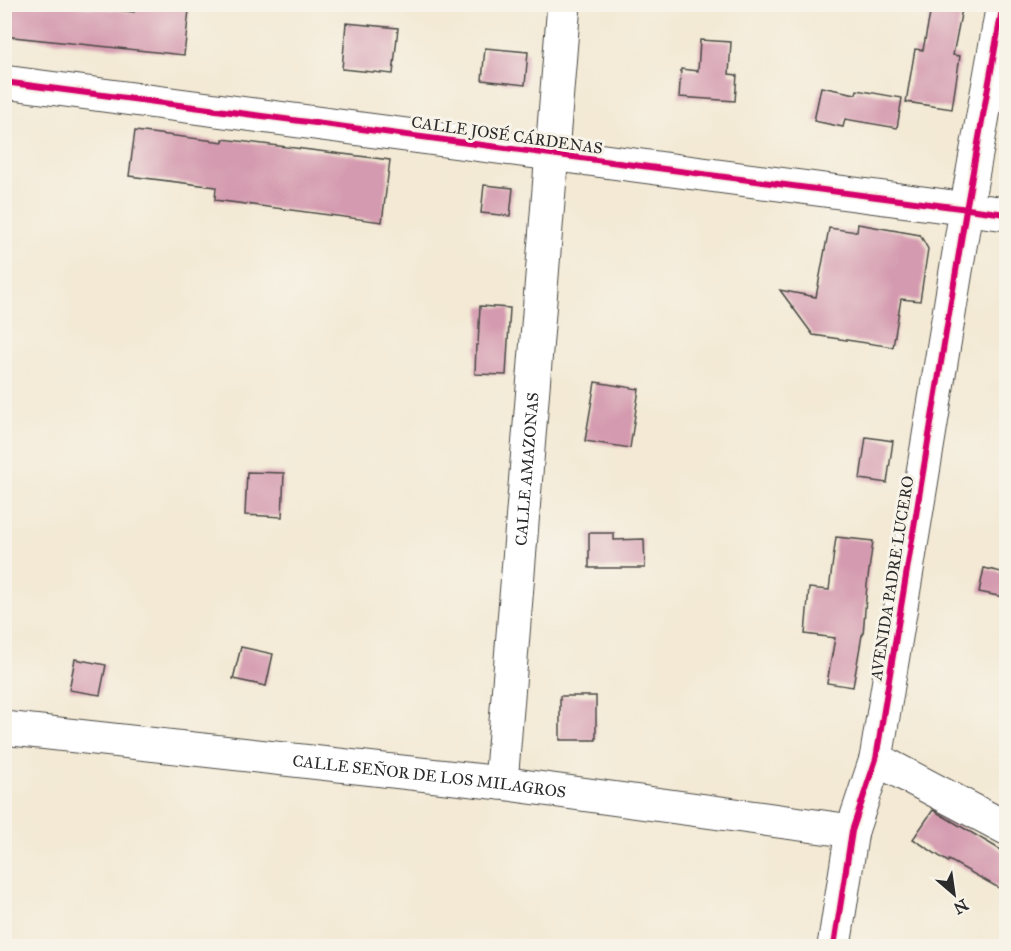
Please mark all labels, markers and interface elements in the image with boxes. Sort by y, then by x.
street label: CALLE JOSÉ CÁRDENAS [410,110,604,159]
street label: CALLE AMAZONAS [511,392,542,546]
street label: AVENIDA PADRE LUCERO [866,474,918,683]
street label: CALLE SEÑOR DE LOS MILAGROS [292,750,567,801]
north arrow [924,864,984,924]
text: N [950,895,972,918]

